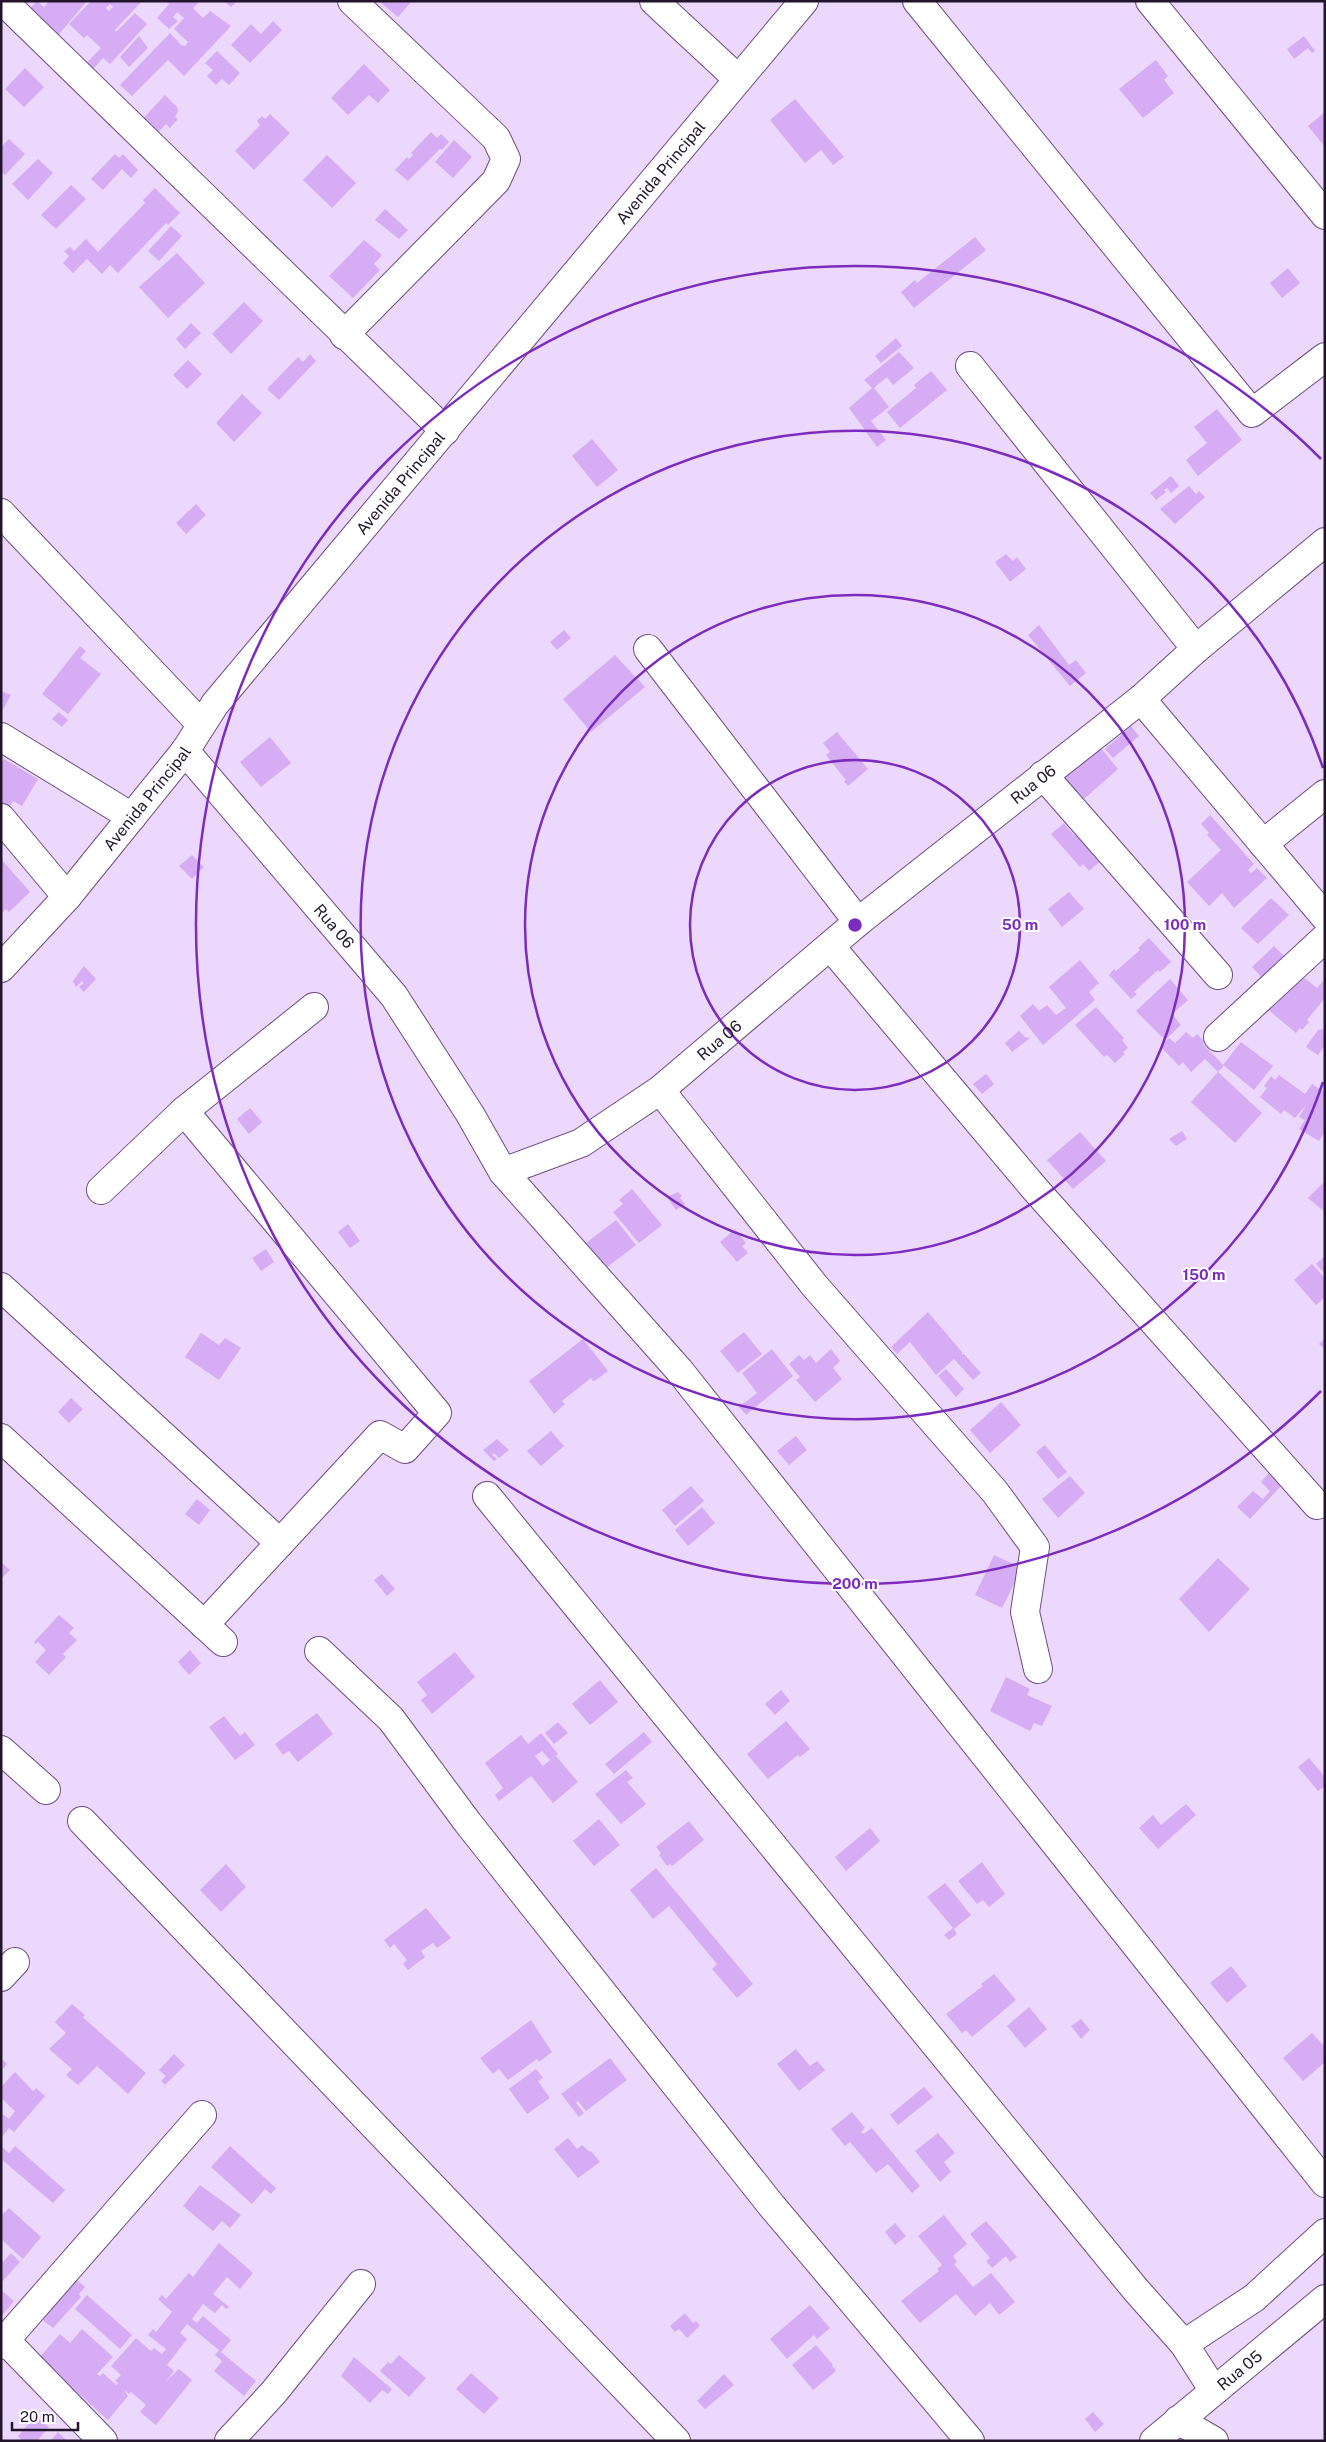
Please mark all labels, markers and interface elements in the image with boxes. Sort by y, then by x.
street label: Avenida Principal [612,117,709,228]
street label: Avenida Principal [352,427,449,538]
street label: Avenida Principal [99,743,195,854]
street label: Rua 06 [1007,760,1060,808]
street label: Rua 06 [310,900,359,952]
centre of rings [846,916,864,934]
text: 50 m [1002,916,1038,933]
text: 100 m [1164,916,1206,933]
street label: Rua 06 [693,1016,745,1064]
text: 150 m [1182,1266,1226,1283]
text: 200 m [832,1575,878,1592]
street label: Rua 05 [1213,2346,1266,2394]
scale bar [12,2400,79,2432]
text: 20 m [20,2408,55,2425]

